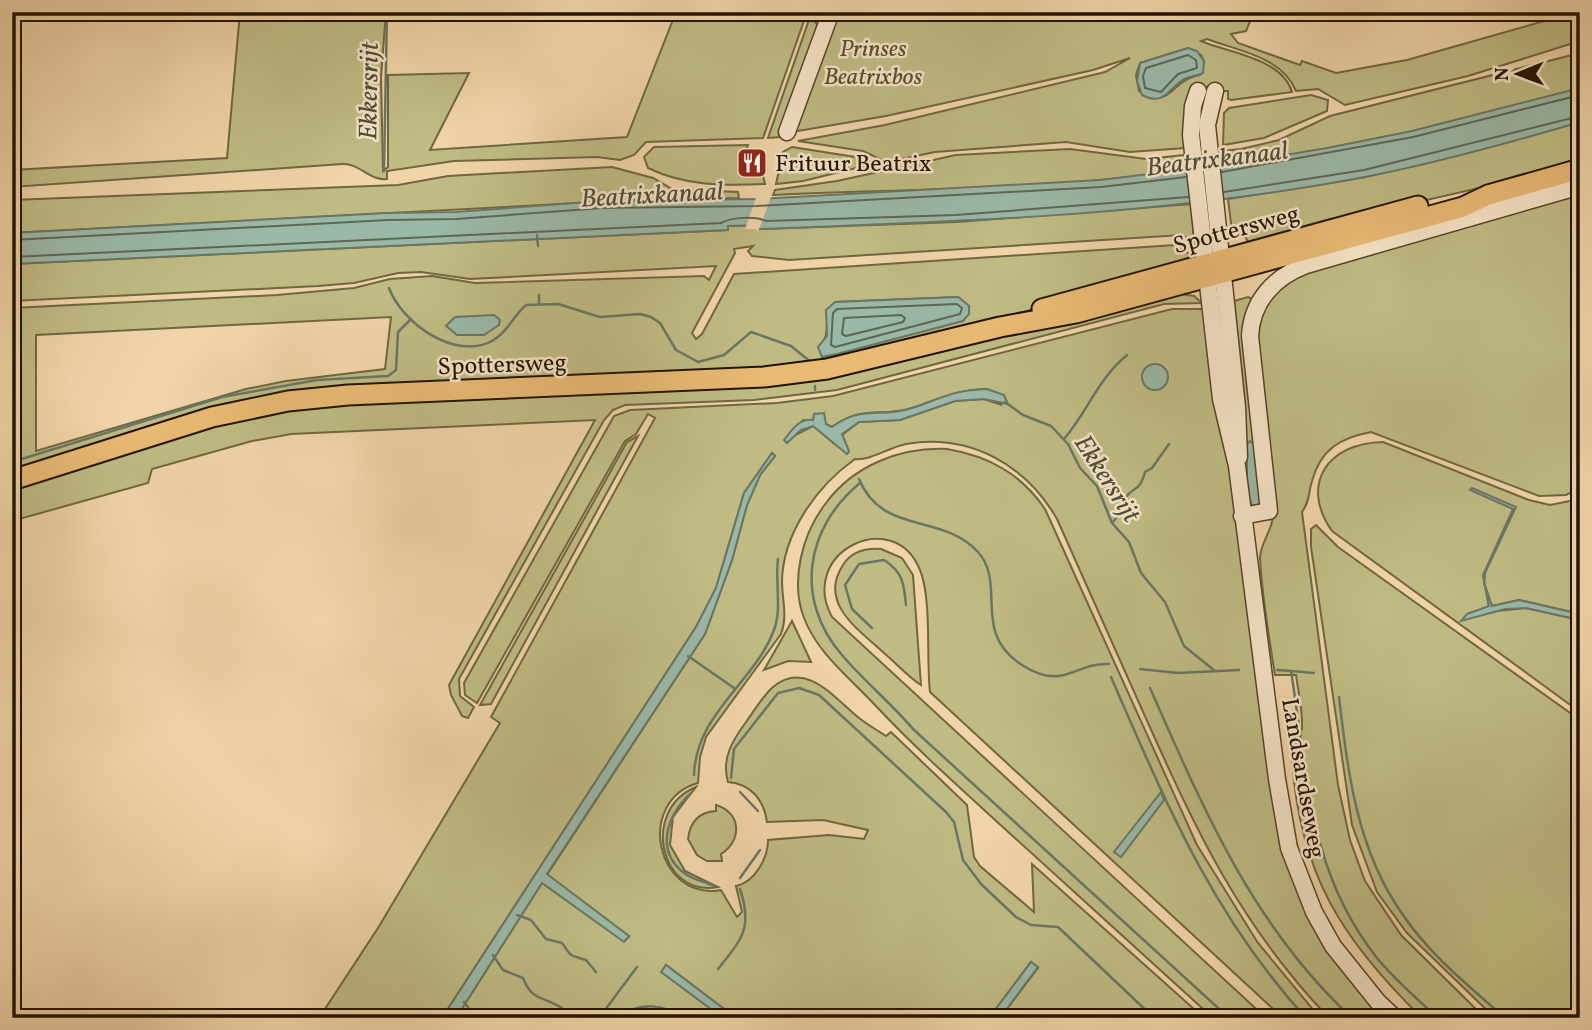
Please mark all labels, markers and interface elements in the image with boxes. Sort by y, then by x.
park label: Prinses Beatrixbos [824,33,923,95]
north arrow [1484,38,1554,108]
water label: Ekkersrijt [351,41,389,140]
text: N [1490,67,1516,81]
water label: Beatrixkanaal [1144,133,1291,187]
restaurant icon: Frituur Beatrix [735,146,769,180]
place label: Frituur Beatrix [775,148,932,182]
water label: Beatrixkanaal [580,174,725,218]
street label: Spottersweg [1170,198,1303,264]
street label: Spottersweg [437,347,567,385]
water label: Ekkersrijt [1065,428,1148,531]
street label: Landsardseweg [1271,695,1333,861]

